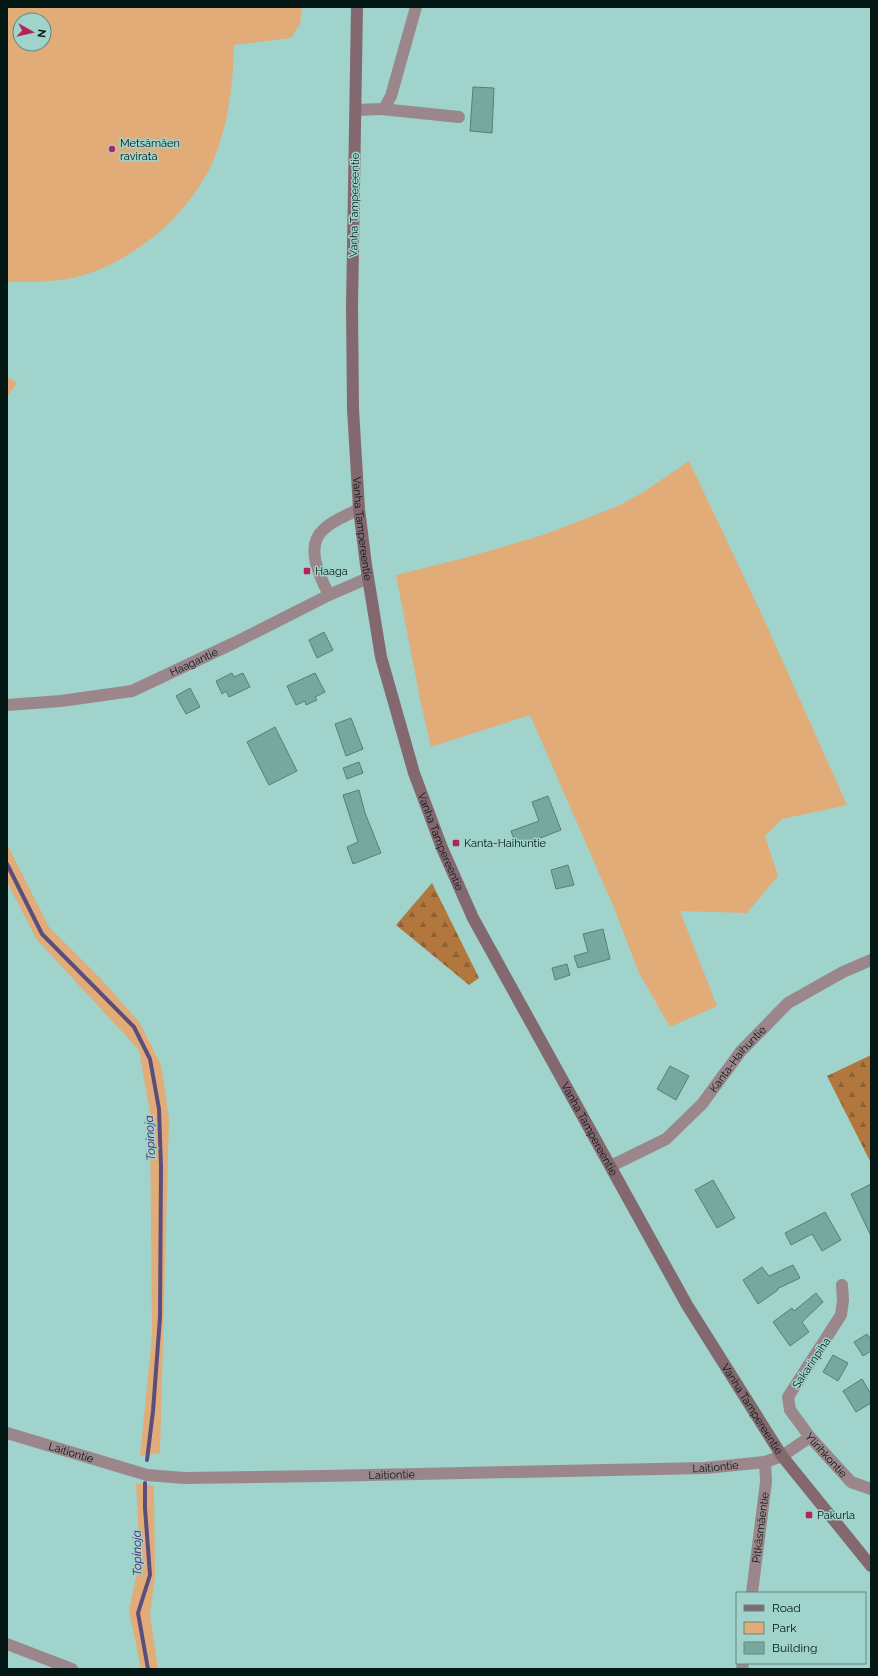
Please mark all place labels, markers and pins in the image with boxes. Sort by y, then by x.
place label: Metsämäen ravirata [120,137,180,163]
marker: Metsämäen ravirata [107,144,117,154]
place label: Haaga [315,565,348,578]
marker: Haaga [302,566,312,576]
place label: Kanta-Haihuntie [464,837,547,850]
marker: Kanta-Haihuntie [451,838,461,848]
place label: Pakurla [817,1509,855,1522]
marker: Pakurla [804,1510,814,1520]

